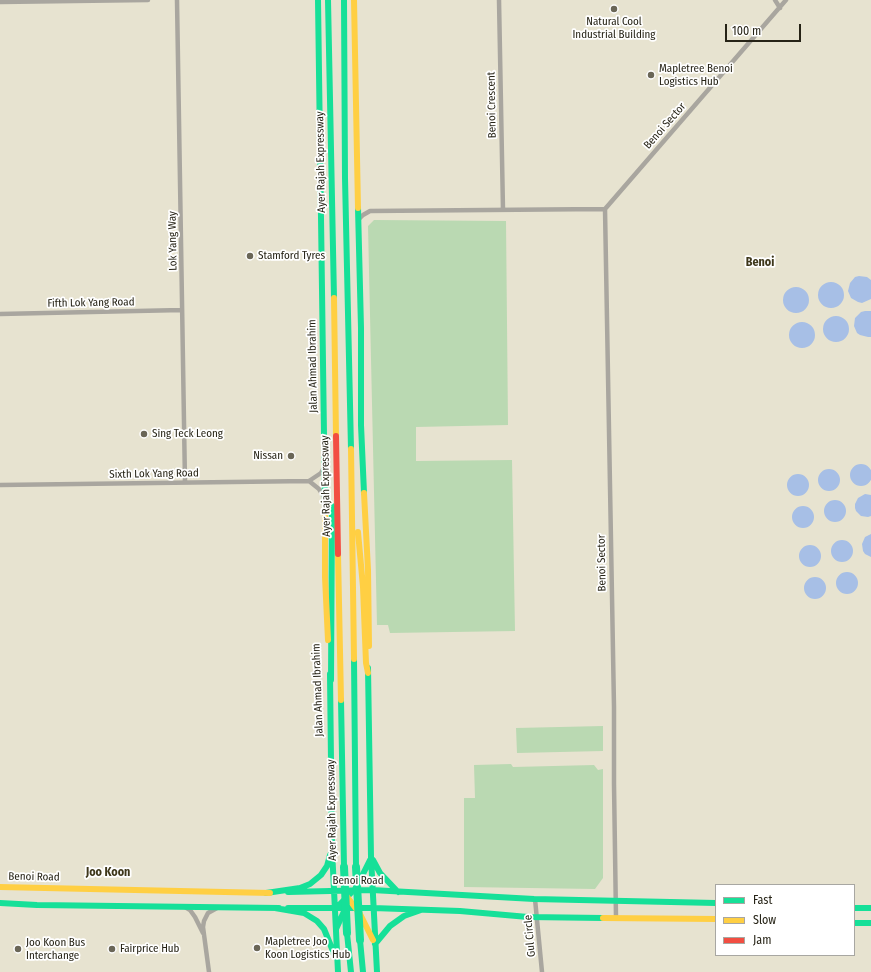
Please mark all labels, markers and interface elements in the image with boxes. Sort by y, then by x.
marker: Natural Cool Industrial Building [609,4,619,14]
place label: Natural Cool Industrial Building [572,15,656,41]
scale bar [727,16,803,42]
text: 100 m [732,24,761,38]
place label: Mapletree Benoi Logistics Hub [659,62,733,88]
marker: Mapletree Benoi Logistics Hub [646,70,656,80]
street label: Benoi Crescent [485,71,499,139]
street label: Benoi Sector [641,100,689,152]
street label: Ayer Rajah Expressway [314,111,328,213]
street label: Lok Yang Way [166,211,180,271]
place label: Stamford Tyres [258,249,325,263]
marker: Stamford Tyres [245,251,255,261]
district label: Benoi [746,256,774,270]
street label: Fifth Lok Yang Road [47,296,135,310]
street label: Jalan Ahmad Ibrahim [306,319,320,413]
place label: Sing Teck Leong [152,427,223,441]
marker: Sing Teck Leong [139,429,149,439]
street label: Ayer Rajah Expressway [319,435,333,537]
place label: Nissan [253,449,283,463]
marker: Nissan [286,451,296,461]
street label: Sixth Lok Yang Road [109,467,199,481]
street label: Benoi Sector [595,534,609,592]
street label: Jalan Ahmad Ibrahim [310,643,326,737]
street label: Ayer Rajah Expressway [325,759,339,861]
district label: Joo Koon [86,866,130,880]
street label: Benoi Road [8,870,60,884]
street label: Benoi Road [332,874,384,888]
legend [715,884,855,956]
text: Fast [753,893,772,907]
text: Slow [753,913,776,927]
street label: Gul Circle [522,914,538,958]
text: Jam [753,933,771,947]
place label: Mapletree Joo Koon Logistics Hub [265,935,350,961]
place label: Joo Koon Bus Interchange [26,936,85,962]
place label: Fairprice Hub [120,942,179,956]
marker: Mapletree Joo Koon Logistics Hub [252,943,262,953]
marker: Joo Koon Bus Interchange [13,944,23,954]
marker: Fairprice Hub [107,944,117,954]

